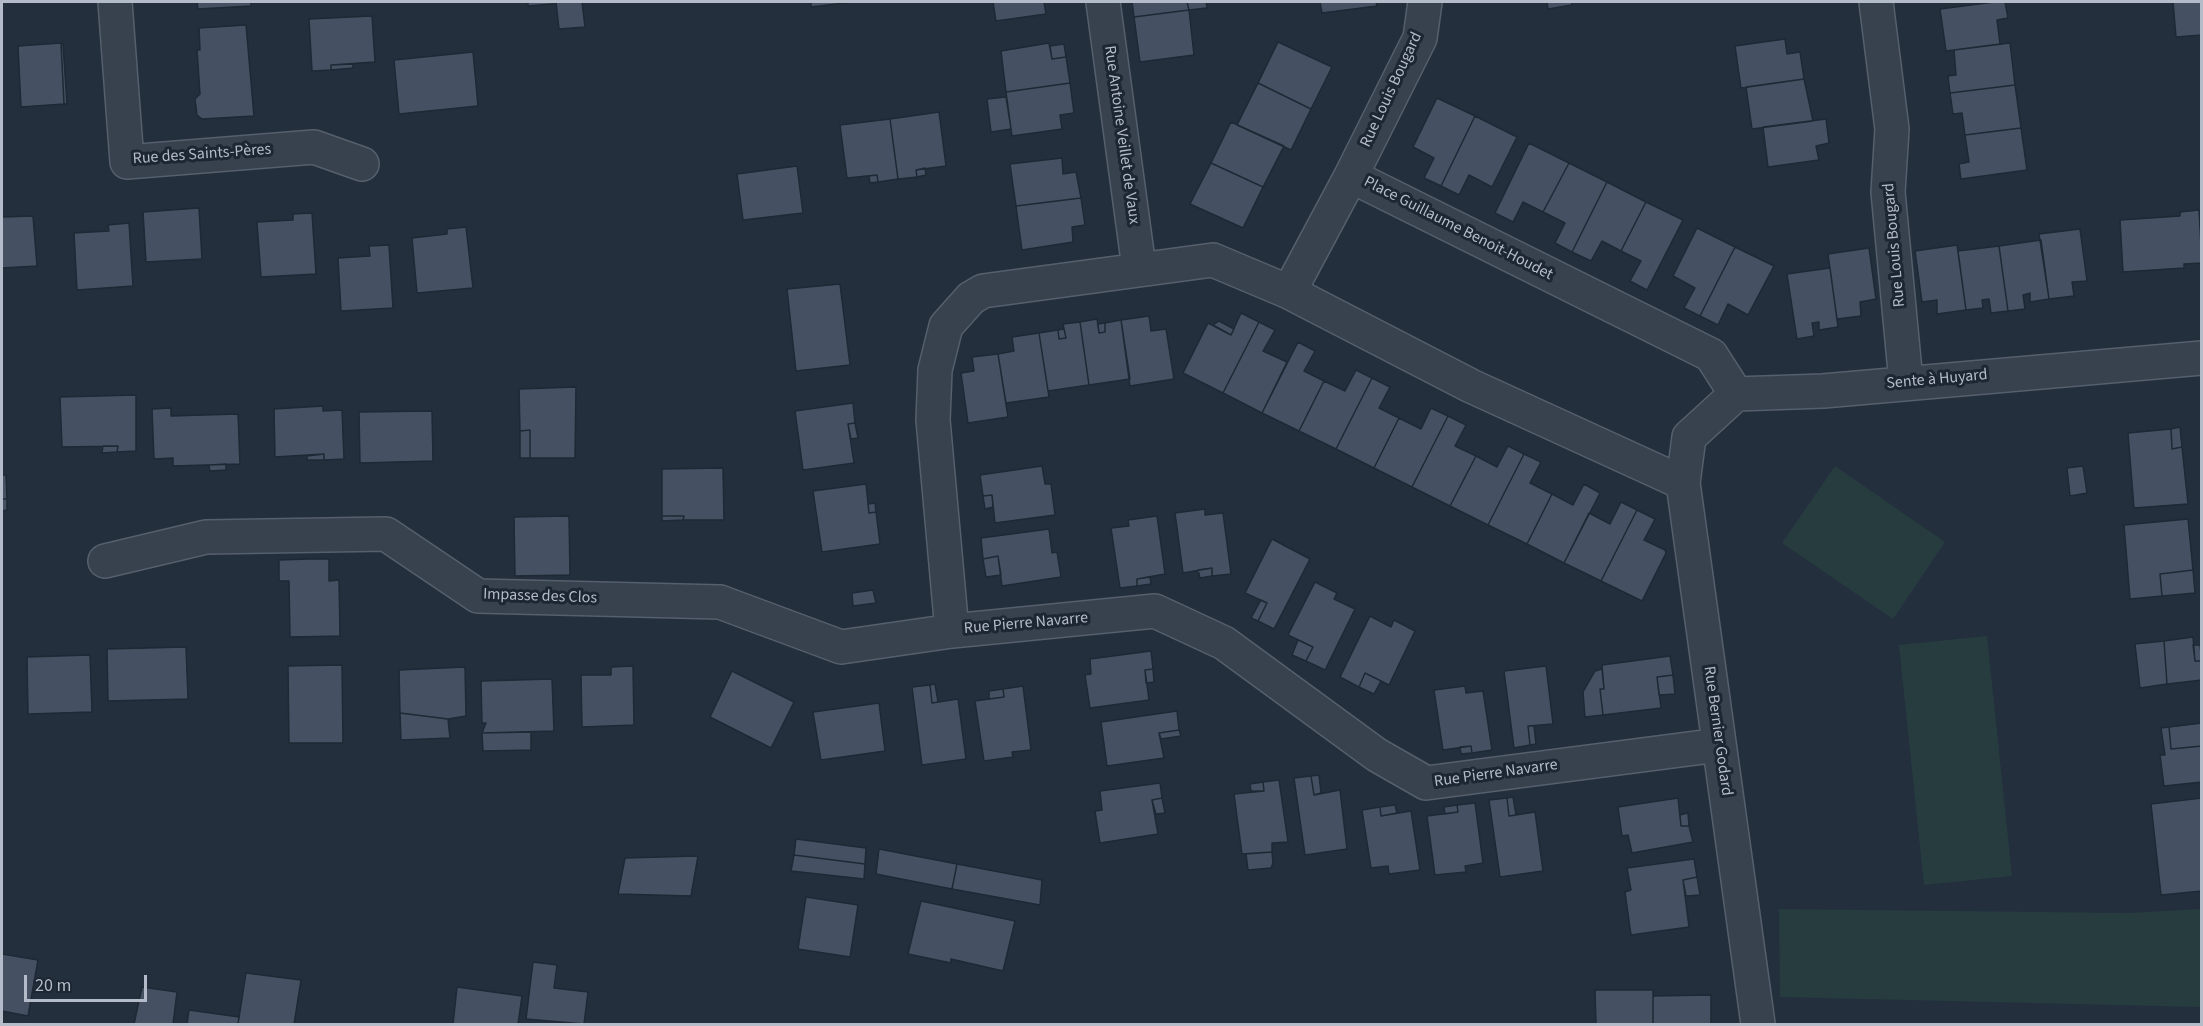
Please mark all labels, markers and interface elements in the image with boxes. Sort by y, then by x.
street label: Rue Louis Bougard [1357,29,1427,151]
street label: Rue Antoine Veillet de Vaux [1099,44,1143,226]
street label: Rue des Saints-Pères [132,141,272,169]
street label: Place Guillaume Benoit-Houdet [1360,173,1556,285]
street label: Rue Louis Bougard [1880,182,1910,308]
street label: Sente à Huyard [1886,366,1988,394]
street label: Impasse des Clos [483,585,597,609]
street label: Rue Pierre Navarre [963,609,1089,639]
street label: Rue Bernier Godard [1698,665,1736,797]
street label: Rue Pierre Navarre [1433,756,1559,792]
scale bar [27,963,150,1001]
text: 20 m [35,973,71,998]

